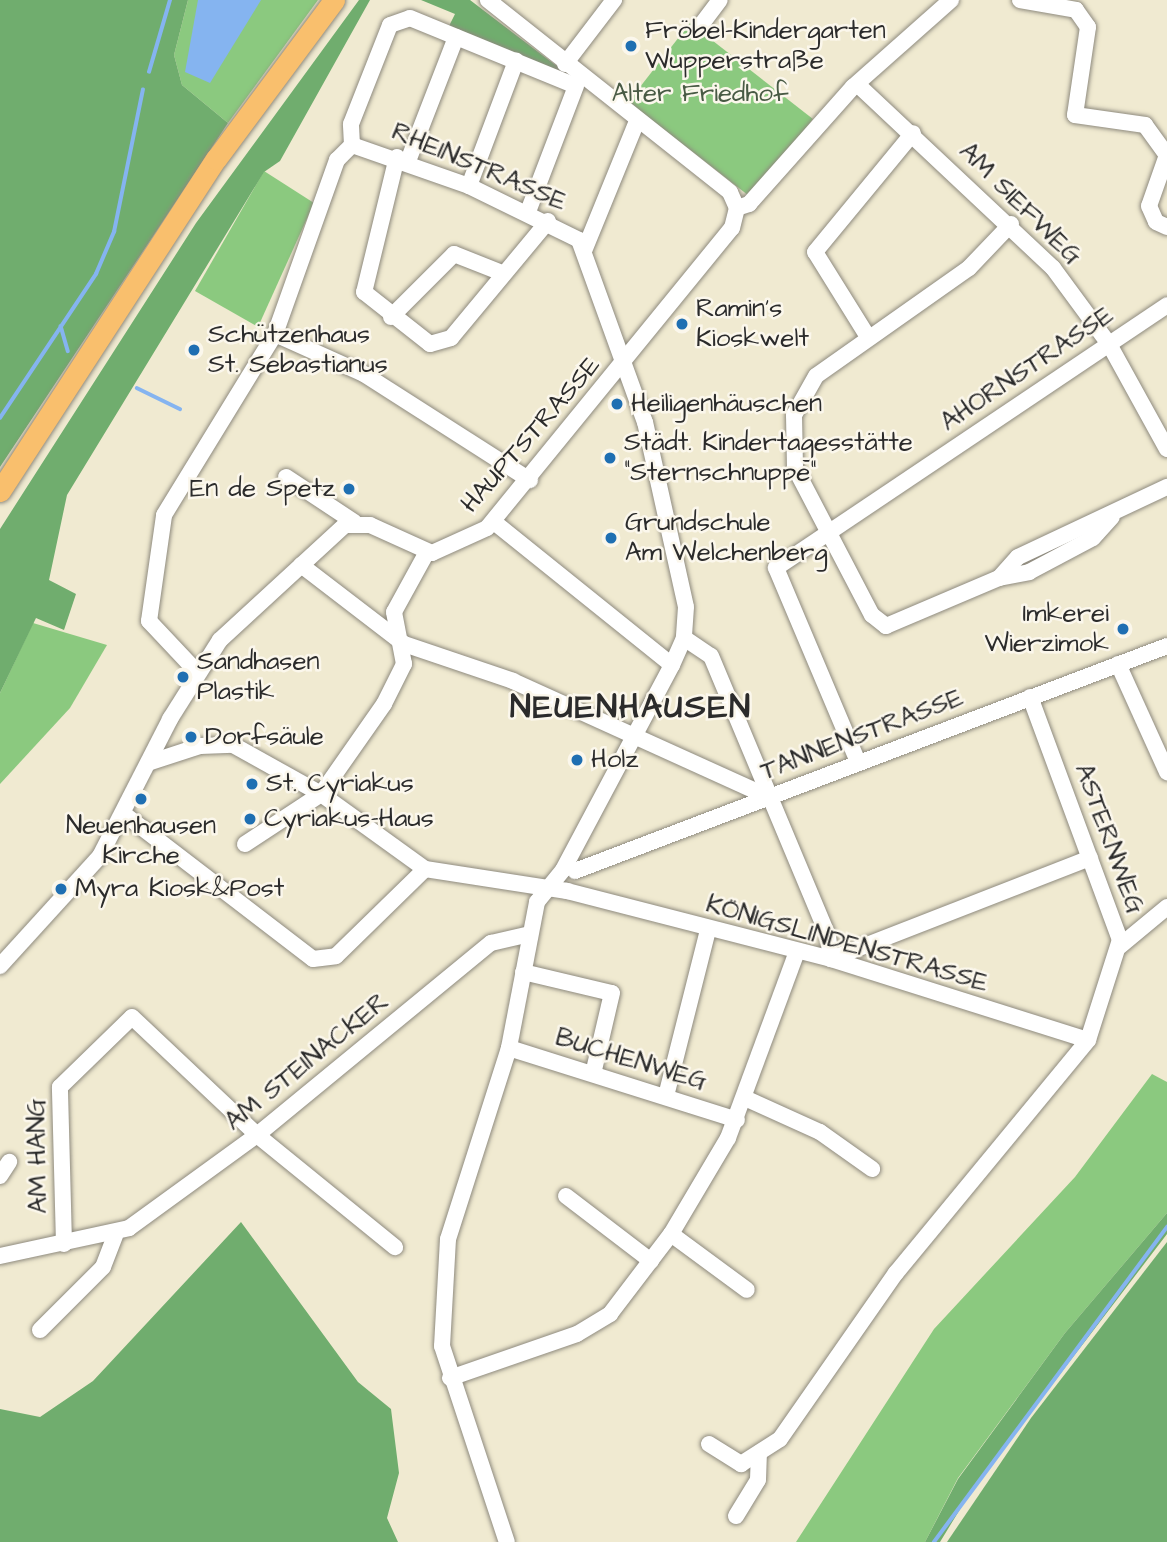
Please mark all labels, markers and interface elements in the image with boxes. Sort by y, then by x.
place label: Fröbel-Kindergarten Wupperstraße [645,15,886,76]
marker: Fröbel-Kindergarten Wupperstraße [623,38,639,54]
park label: Alter Friedhof [612,78,788,110]
street label: RHEINSTRASSE [387,116,571,218]
street label: AM SIEFWEG [952,136,1088,272]
place label: Ramin's Kioskwelt [696,293,809,354]
street label: AHORNSTRASSE [935,300,1119,438]
marker: Ramin's Kioskwelt [674,316,690,332]
place label: Schützenhaus St. Sebastianus [208,319,388,380]
marker: Schützenhaus St. Sebastianus [186,342,202,358]
street label: HAUPTSTRASSE [455,351,607,519]
place label: Heiligenhäuschen [631,388,822,420]
marker: Heiligenhäuschen [609,396,625,412]
place label: Städt. Kindertagesstätte "Sternschnuppe" [624,427,913,488]
marker: Städt. Kindertagesstätte "Sternschnuppe" [602,450,618,466]
place label: En de Spetz [190,473,335,505]
marker: En de Spetz [341,481,357,497]
place label: Grundschule Am Welchenberg [625,507,828,568]
marker: Grundschule Am Welchenberg [603,530,619,546]
place label: Imkerei Wierzimok [985,598,1109,660]
marker: Imkerei Wierzimok [1115,621,1131,637]
place label: Sandhasen Plastik [197,646,319,708]
marker: Sandhasen Plastik [175,669,191,685]
street label: TANNENSTRASSE [756,682,968,788]
district label: NEUENHAUSEN [511,688,751,728]
place label: Dorfsäule [205,721,324,753]
marker: Dorfsäule [183,729,199,745]
place label: Holz [591,744,638,776]
marker: Holz [569,752,585,768]
street label: ASTERNWEG [1067,760,1151,918]
place label: St. Cyriakus [266,768,414,800]
marker: St. Cyriakus [244,776,260,792]
marker: Neuenhausen Kirche [133,791,149,807]
place label: Cyriakus-Haus [264,803,434,835]
place label: Neuenhausen Kirche [66,810,216,872]
marker: Cyriakus-Haus [242,811,258,827]
place label: Myra Kiosk&Post [75,873,284,905]
marker: Myra Kiosk&Post [53,881,69,897]
street label: KÖNIGSLINDENSTRASSE [702,889,992,999]
street label: AM STEINACKER [219,986,395,1138]
street label: BUCHENWEG [551,1022,711,1098]
street label: AM HANG [21,1098,55,1214]

